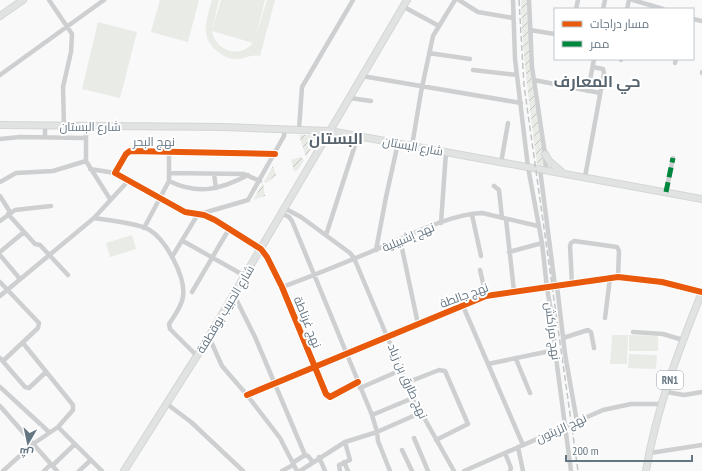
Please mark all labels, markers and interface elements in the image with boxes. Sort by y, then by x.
legend [554,8,694,60]
text: مسار دراجات [590,16,649,31]
text: ممر [589,36,609,51]
district label: حي المعارف [554,71,640,94]
street label: شارع البستان [59,119,121,135]
district label: البستان [309,128,363,148]
street label: شارع البستان [381,133,445,160]
street label: نهج البحر [132,134,175,150]
street label: نهج إشبيلية [379,219,437,256]
street label: شارع الحبيب بوقطفة [193,262,258,356]
street label: نهج جالطة [438,279,491,312]
street label: نهج غرناطة [290,294,325,350]
street label: نهج مراكش [541,301,564,361]
street label: نهج طارق بن زياد [384,341,431,421]
road number: RN1 [657,371,683,389]
street label: نهج الزيتون [533,410,589,447]
north arrow [8,423,48,463]
scale bar [566,437,692,463]
text: 200 m [572,443,599,458]
text: ش [18,445,35,461]

